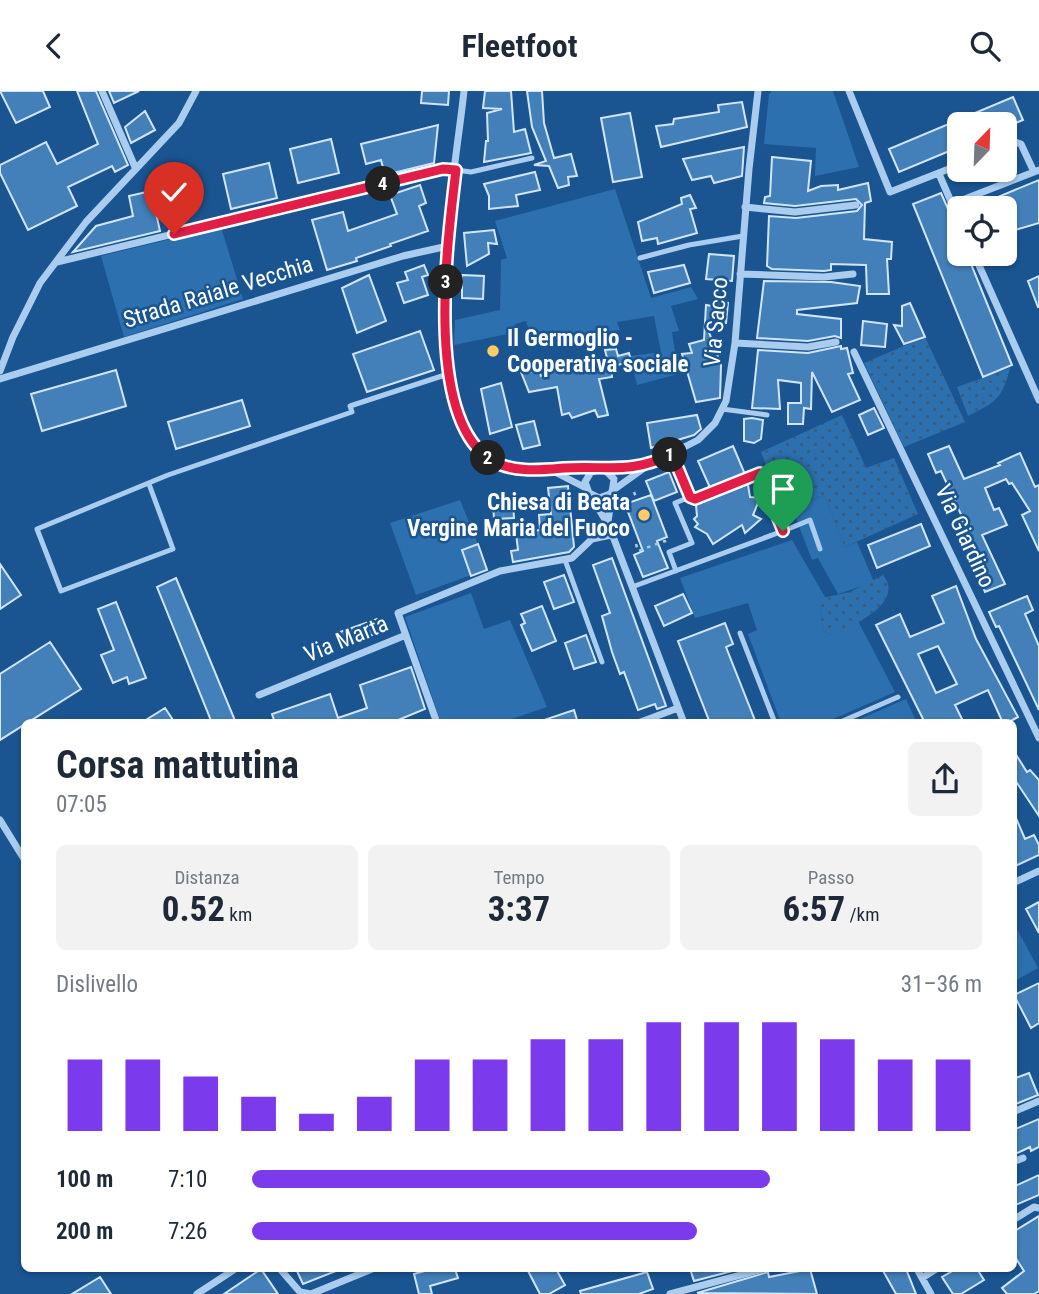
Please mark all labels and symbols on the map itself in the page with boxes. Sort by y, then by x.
north arrow [947,112,1017,182]
pin [144,162,204,234]
pin: 4 [366,167,400,201]
street label: Strada Raiale Vecchia [120,250,316,334]
pin: 3 [428,265,464,299]
street label: Via Sacco [699,276,733,368]
place label: Il Germoglio - Cooperativa sociale [507,325,689,378]
marker: Il Germoglio - Cooperativa sociale [485,343,501,359]
pin: 1 [652,437,688,473]
pin: 2 [470,441,505,475]
pin [753,459,813,531]
street label: Via Giardino [929,480,1001,592]
place label: Chiesa di Beata Vergine Maria del Fuoco [407,489,630,542]
marker: Chiesa di Beata Vergine Maria del Fuoco [636,507,652,523]
street label: Via Marta [300,610,392,668]

